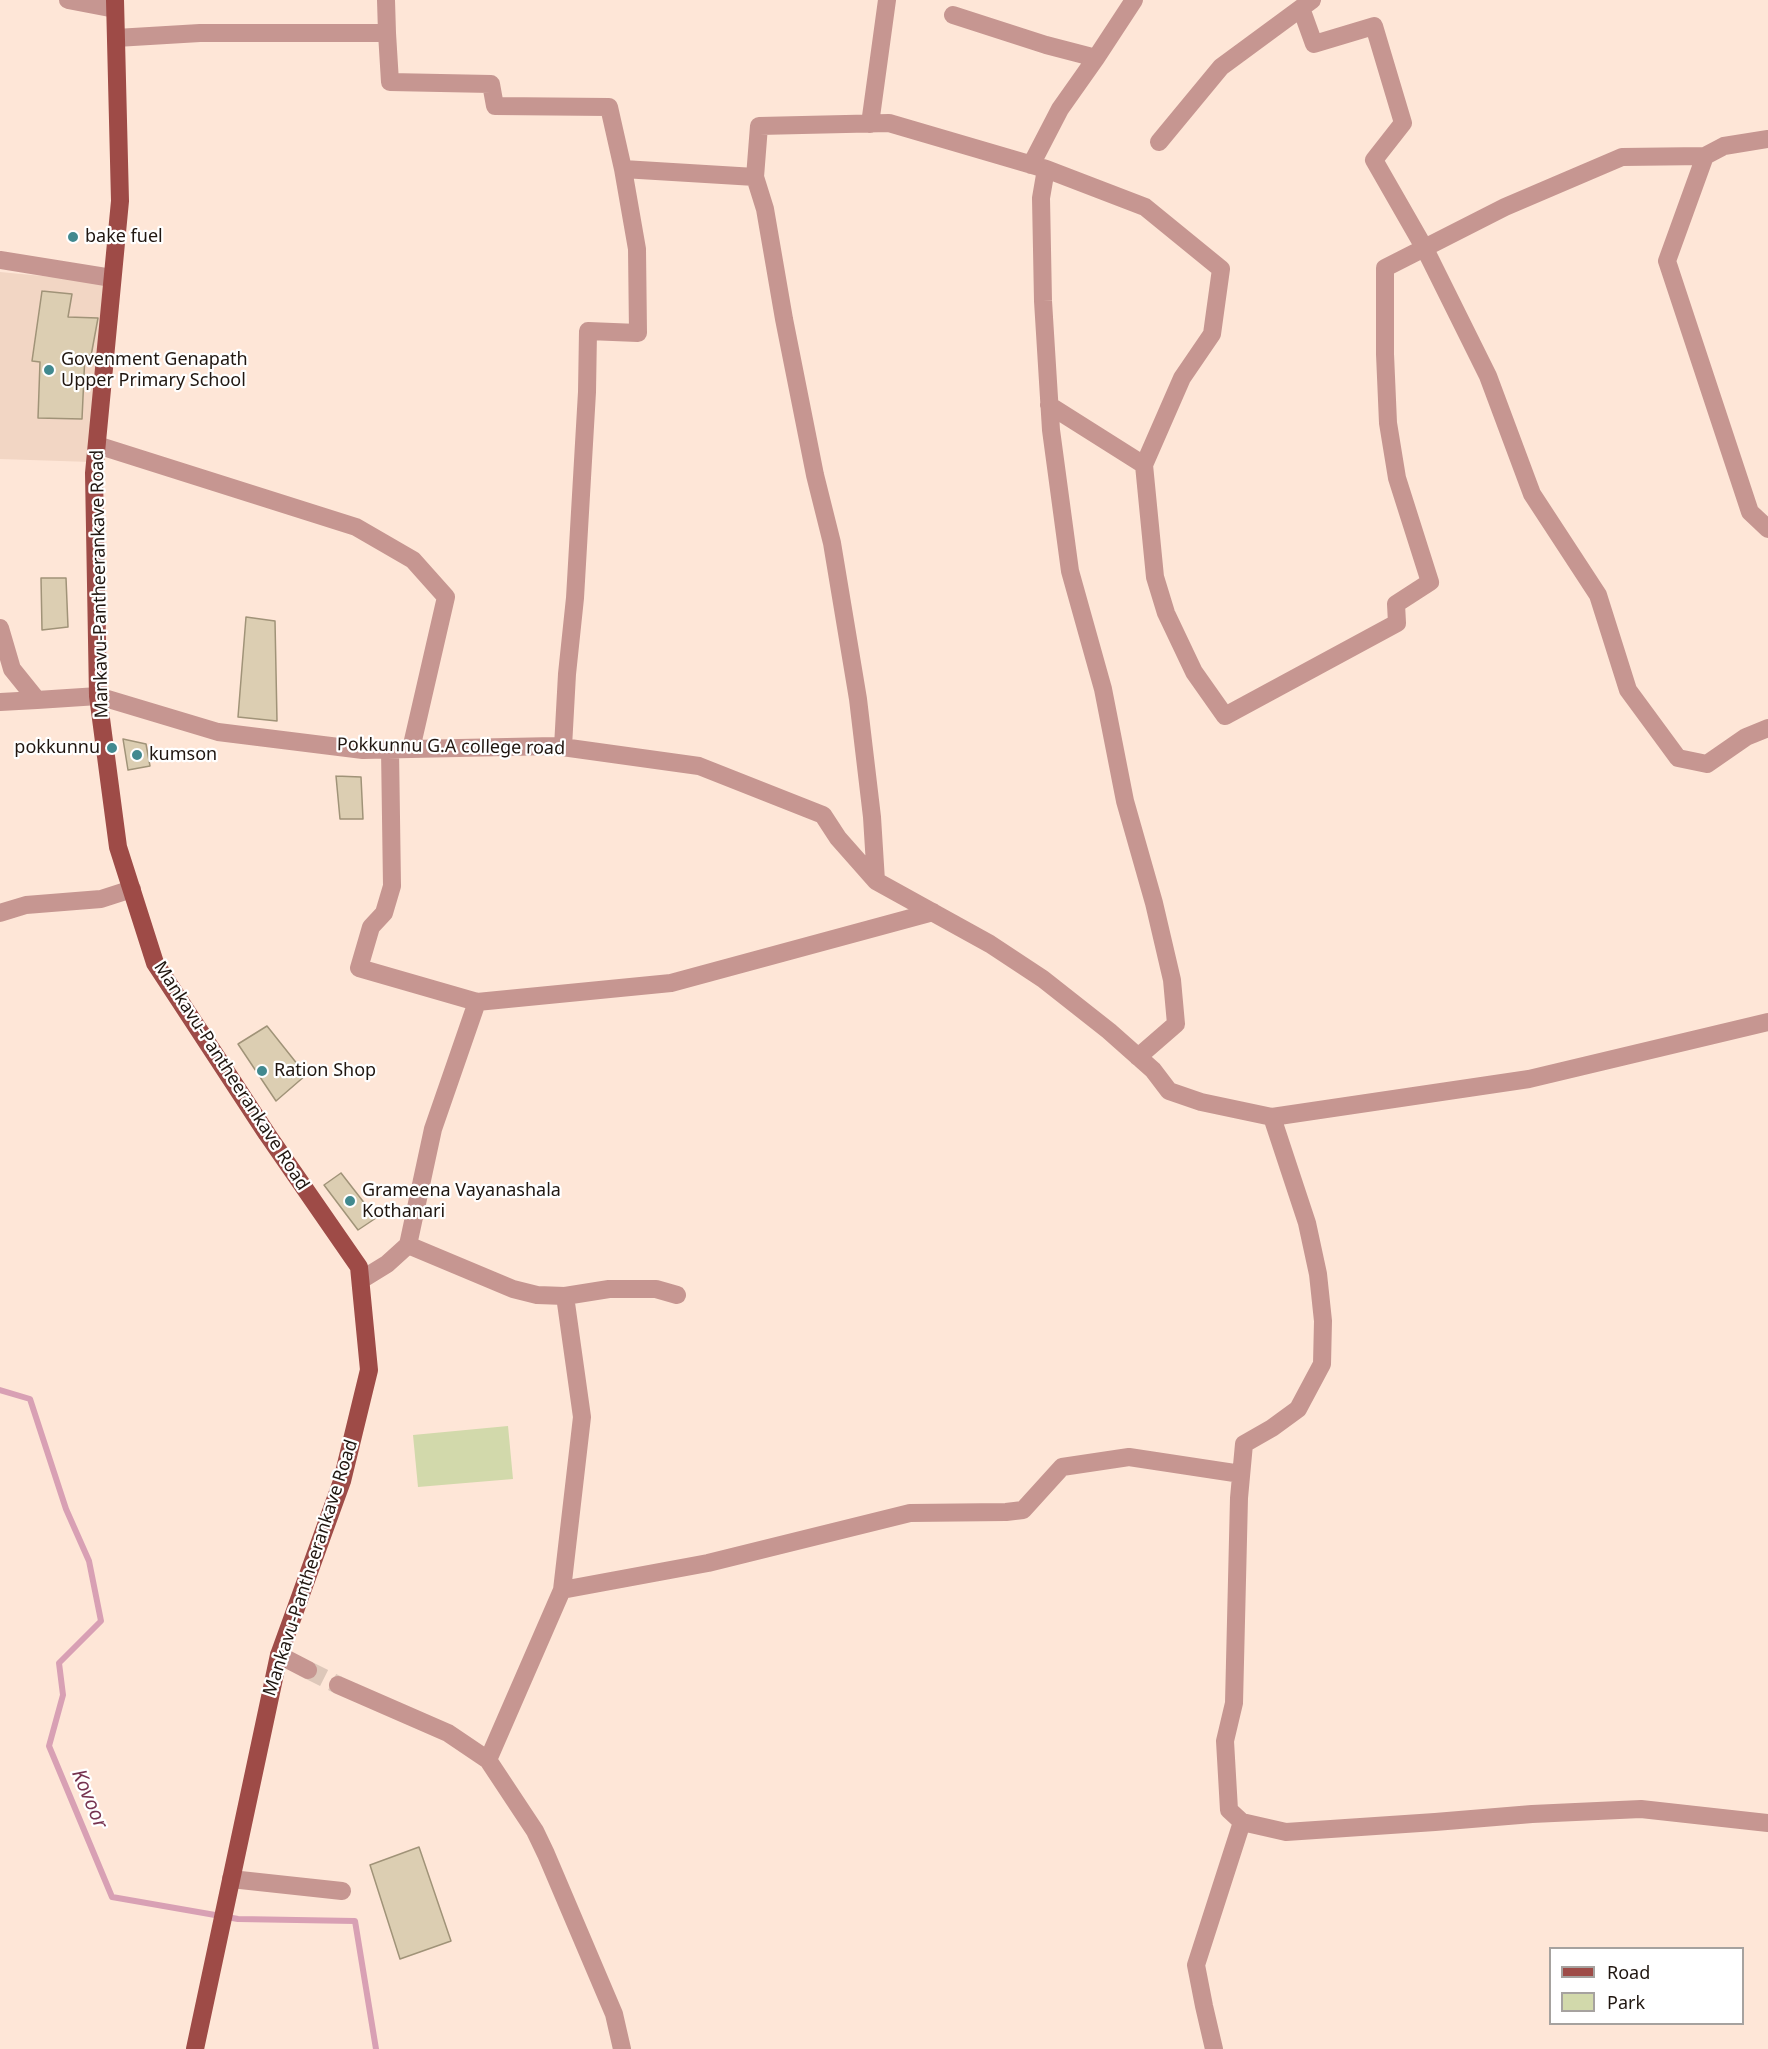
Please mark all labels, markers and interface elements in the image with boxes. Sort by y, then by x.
place label: bake fuel [85,226,163,248]
marker: bake fuel [66,230,80,244]
place label: Govenment Genapath Upper Primary School [61,349,248,392]
marker: Govenment Genapath Upper Primary School [42,363,56,377]
street label: Mankavu-Pantheerankave Road [87,450,113,718]
street label: Pokkunnu G.A college road [337,734,565,760]
place label: pokkunnu [14,737,100,759]
marker: pokkunnu [105,741,119,755]
place label: kumson [149,744,217,766]
marker: kumson [130,748,144,762]
street label: Mankavu-Pantheerankave Road [149,957,313,1195]
place label: Ration Shop [274,1060,376,1082]
marker: Ration Shop [255,1064,269,1078]
place label: Grameena Vayanashala Kothanari [362,1180,561,1222]
marker: Grameena Vayanashala Kothanari [343,1194,357,1208]
street label: Mankavu-Pantheerankave Road [259,1437,363,1699]
water label: Kovoor [66,1766,112,1832]
legend [1549,1947,1744,2025]
text: Road [1607,1960,1650,1984]
text: Park [1607,1990,1645,2014]

